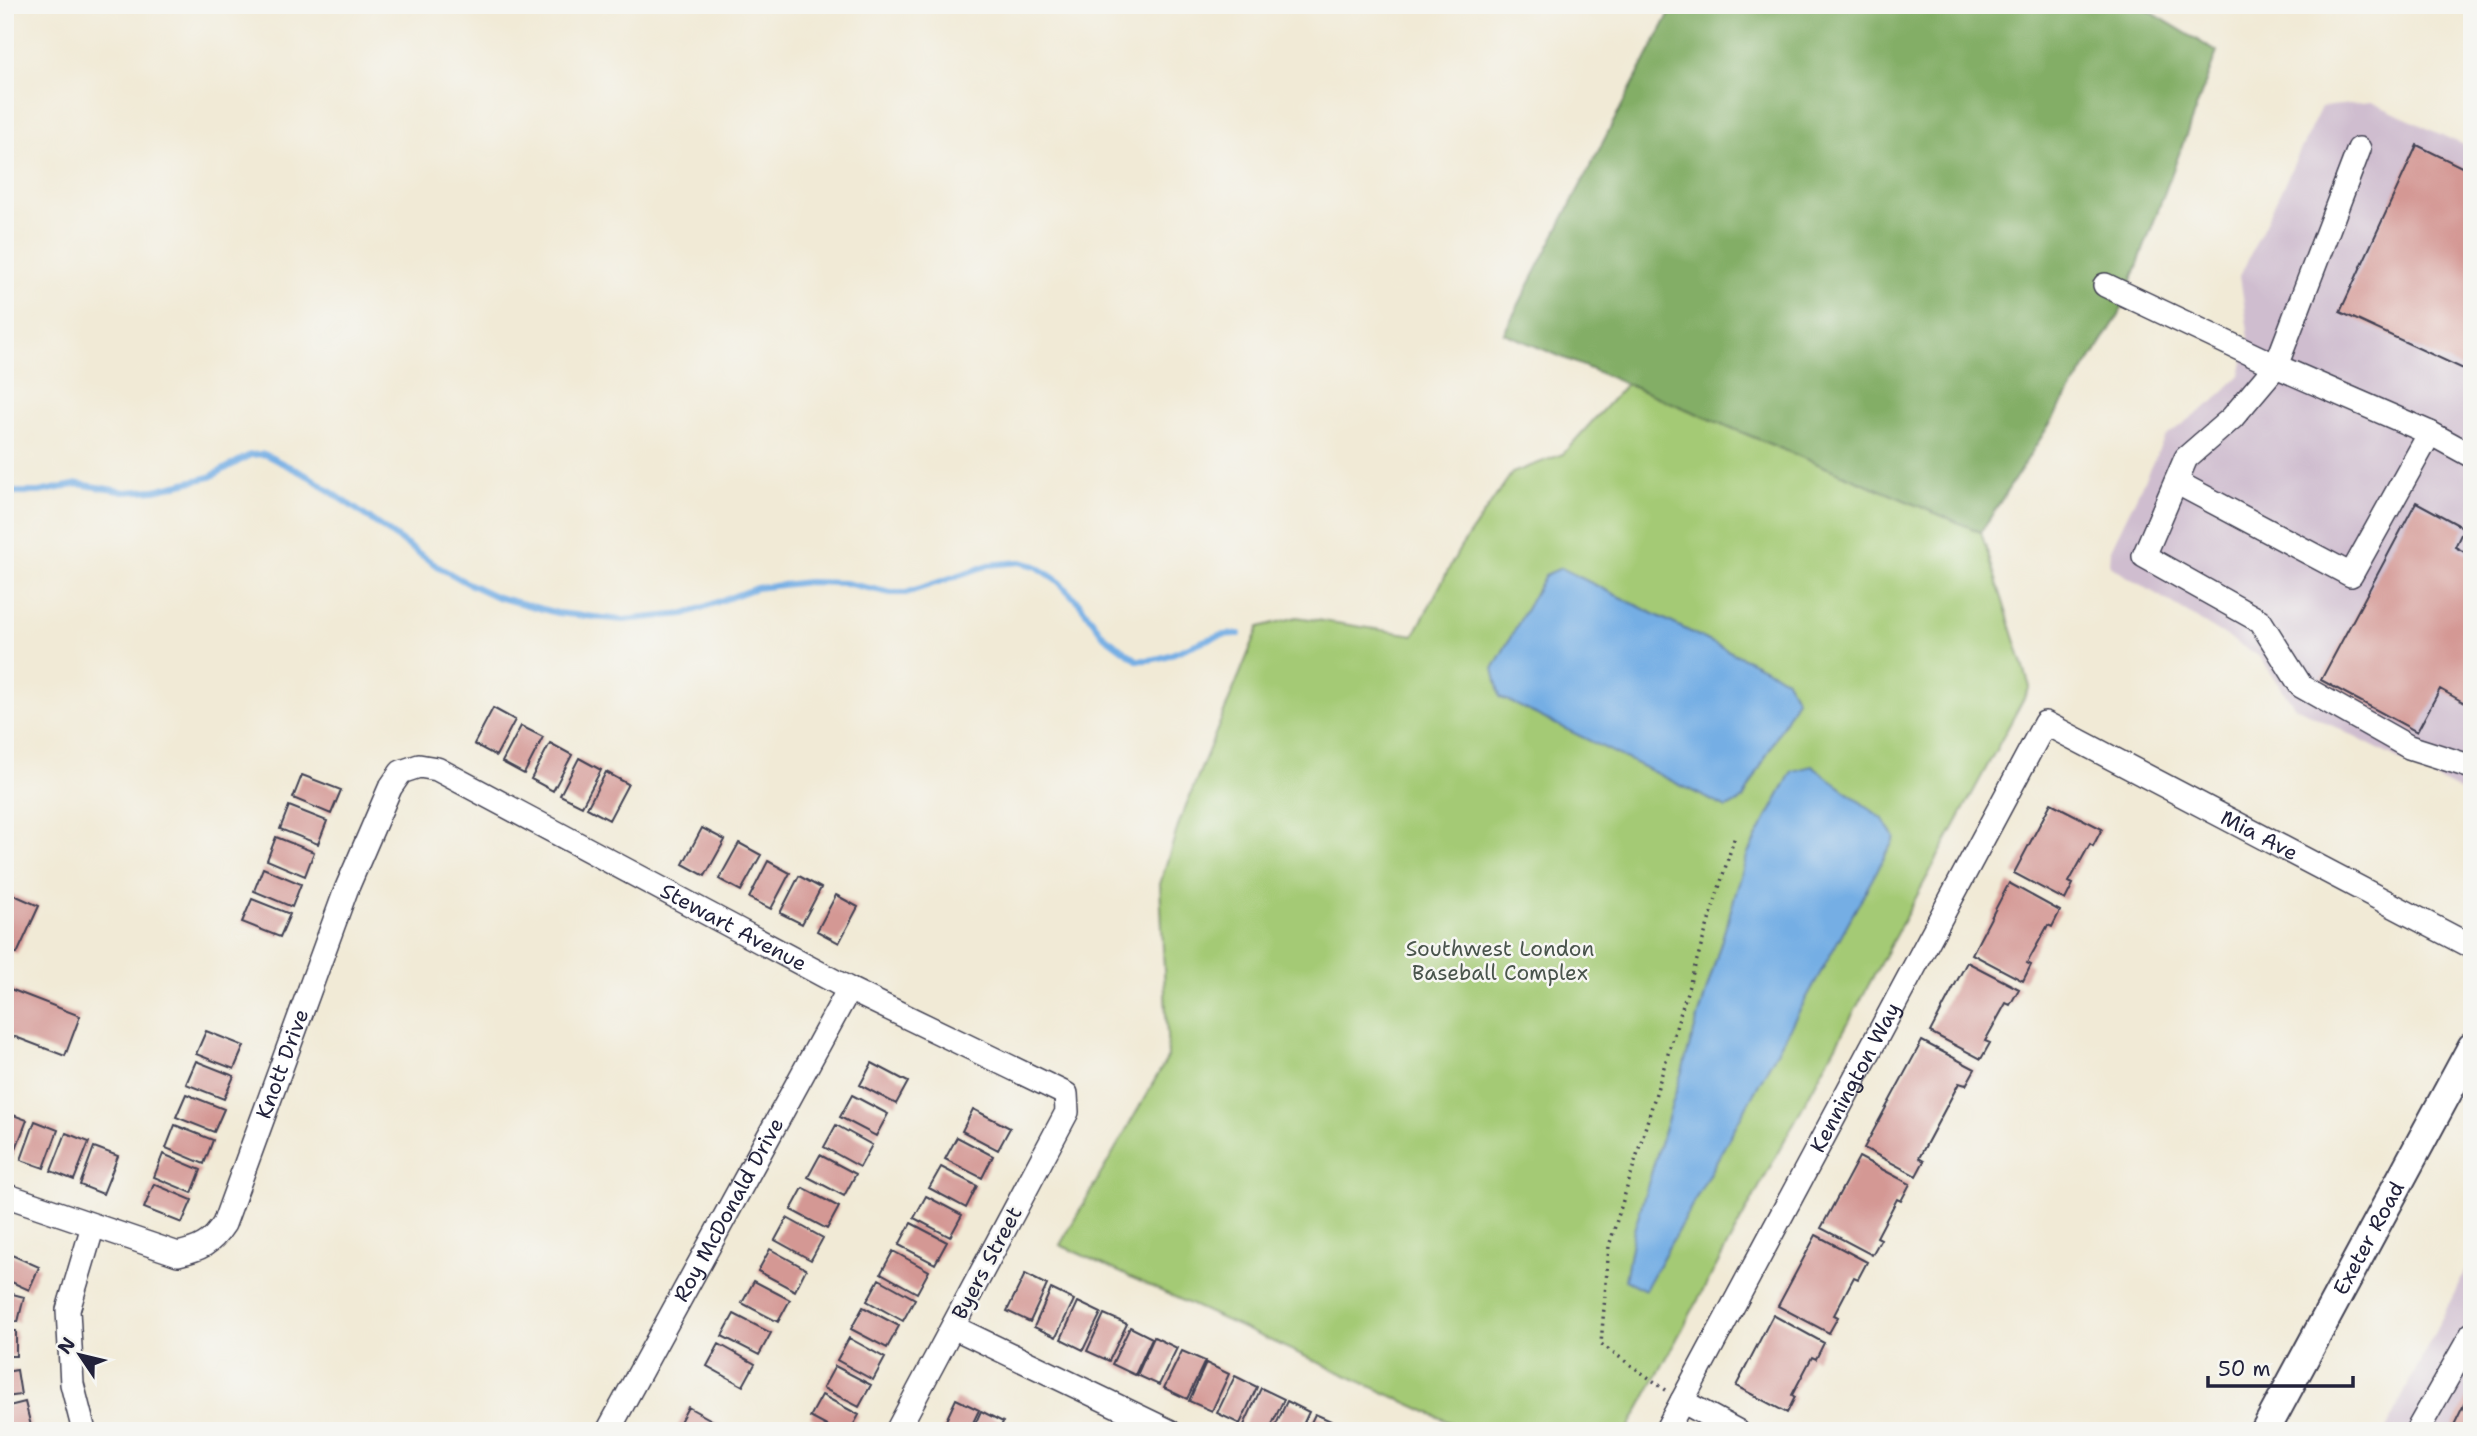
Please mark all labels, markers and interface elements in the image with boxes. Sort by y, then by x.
street label: Mia Ave [2216,804,2303,867]
street label: Stewart Avenue [655,877,812,978]
park label: Southwest London Baseball Complex [1406,935,1594,987]
street label: Kennington Way [1804,997,1907,1157]
street label: Knott Drive [250,1005,315,1123]
street label: Roy McDonald Drive [667,1113,790,1307]
street label: Exeter Road [2327,1176,2411,1300]
street label: Byers Street [945,1202,1029,1324]
north arrow [46,1320,116,1390]
text: N [52,1332,81,1359]
scale bar [2208,1345,2353,1389]
text: 50 m [2218,1355,2271,1383]

